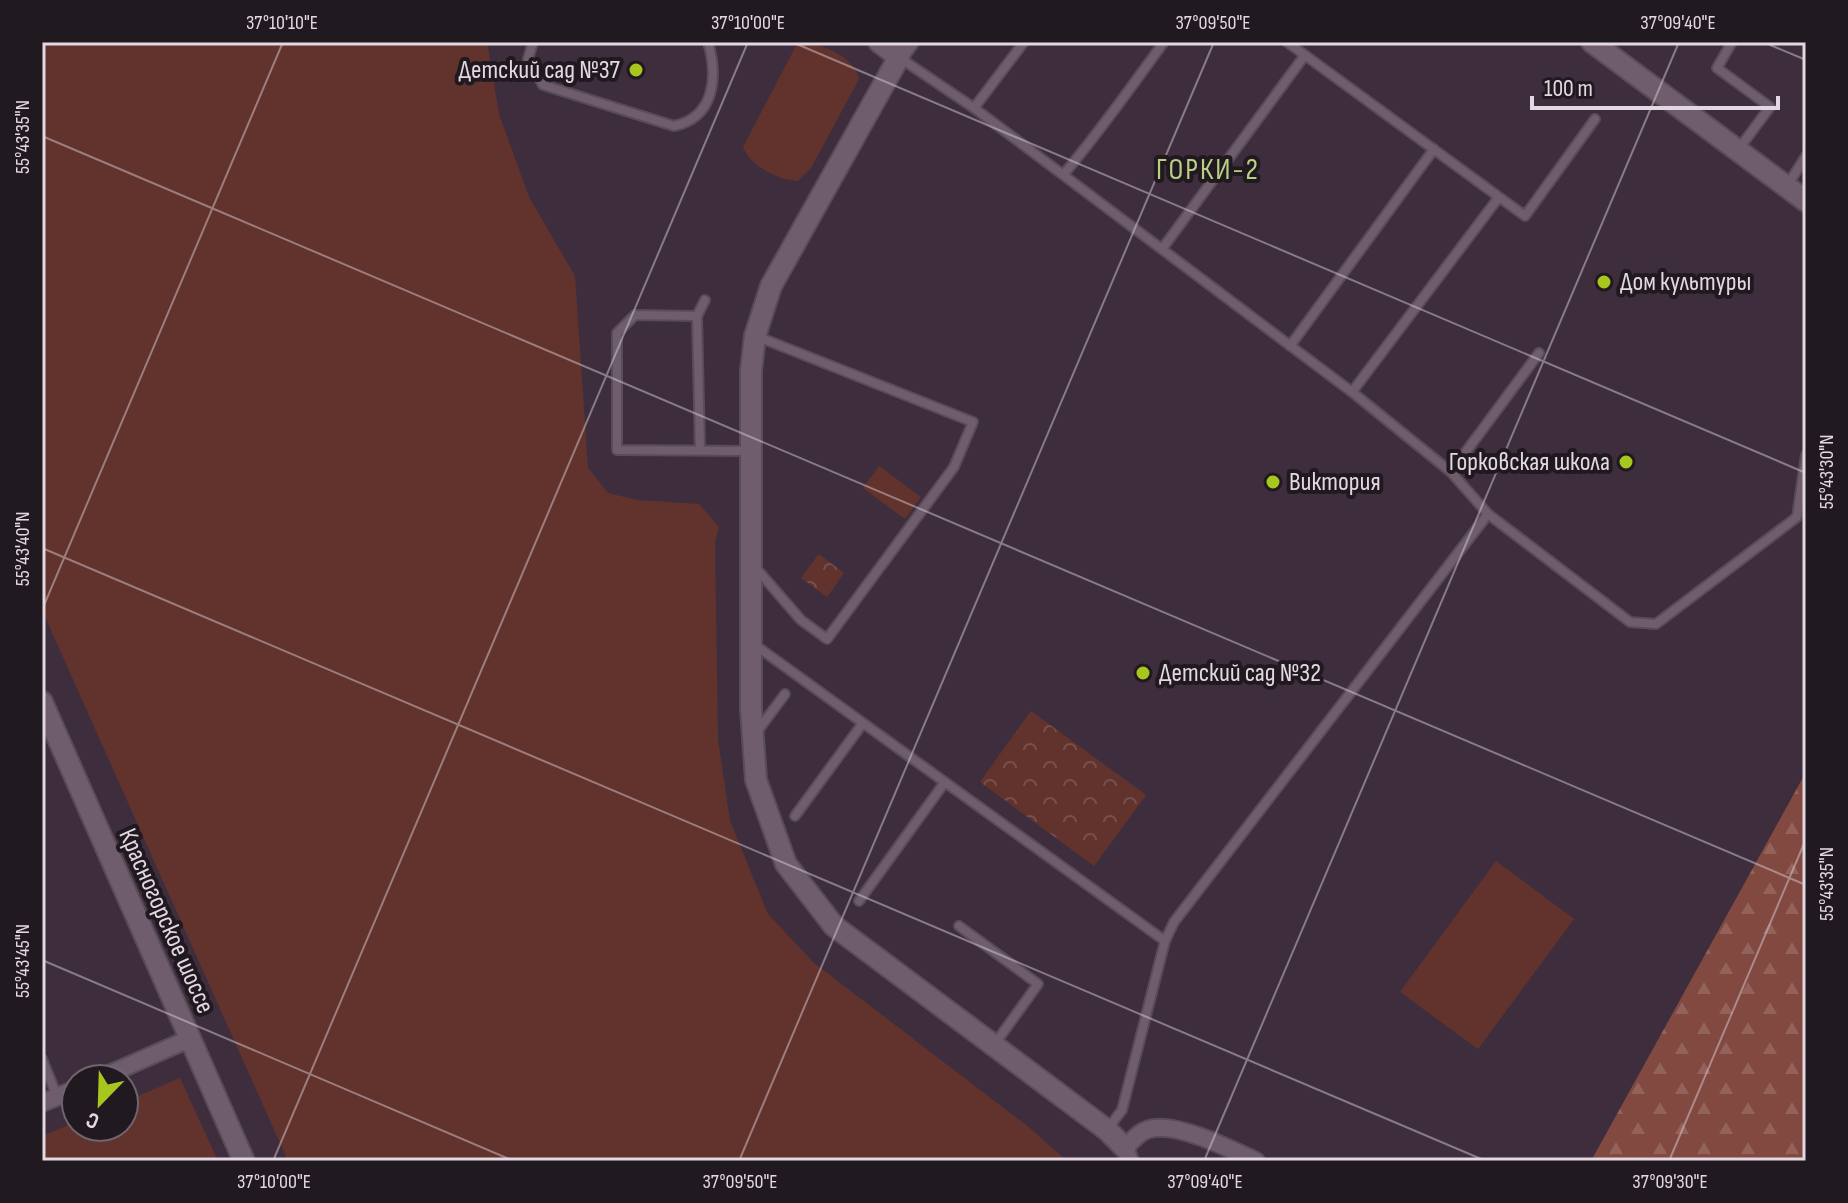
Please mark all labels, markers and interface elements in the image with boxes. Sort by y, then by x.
text: 37°10'10"E [246,11,318,35]
text: 37°10'00"E [711,11,785,35]
text: 37°09'50"E [1175,11,1251,35]
text: 37°09'40"E [1640,11,1716,35]
place label: Детский сад №37 [458,55,621,86]
scale bar [1532,60,1778,110]
marker: Детский сад №37 [627,61,645,79]
text: 100 m [1544,74,1593,103]
text: 55°43'35"N [11,100,35,174]
district label: ГОРКИ-2 [1156,152,1260,188]
place label: Дом культуры [1620,267,1751,298]
marker: Дом культуры [1595,273,1613,291]
text: 55°43'30"N [1815,435,1839,509]
place label: Горковская школа [1449,447,1610,478]
marker: Горковская школа [1617,453,1635,471]
place label: Виктория [1289,467,1381,498]
marker: Виктория [1264,473,1282,491]
text: 55°43'40"N [11,512,35,586]
place label: Детский сад №32 [1159,658,1321,689]
marker: Детский сад №32 [1134,664,1152,682]
street label: Красногорское шоссе [111,824,221,1018]
text: 55°43'35"N [1815,847,1839,921]
text: 55°43'45"N [11,924,35,998]
north arrow [60,1063,140,1143]
text: С [82,1105,103,1135]
text: 37°10'00"E [237,1170,311,1194]
text: 37°09'50"E [702,1170,778,1194]
text: 37°09'40"E [1167,1170,1243,1194]
text: 37°09'30"E [1632,1170,1708,1194]

